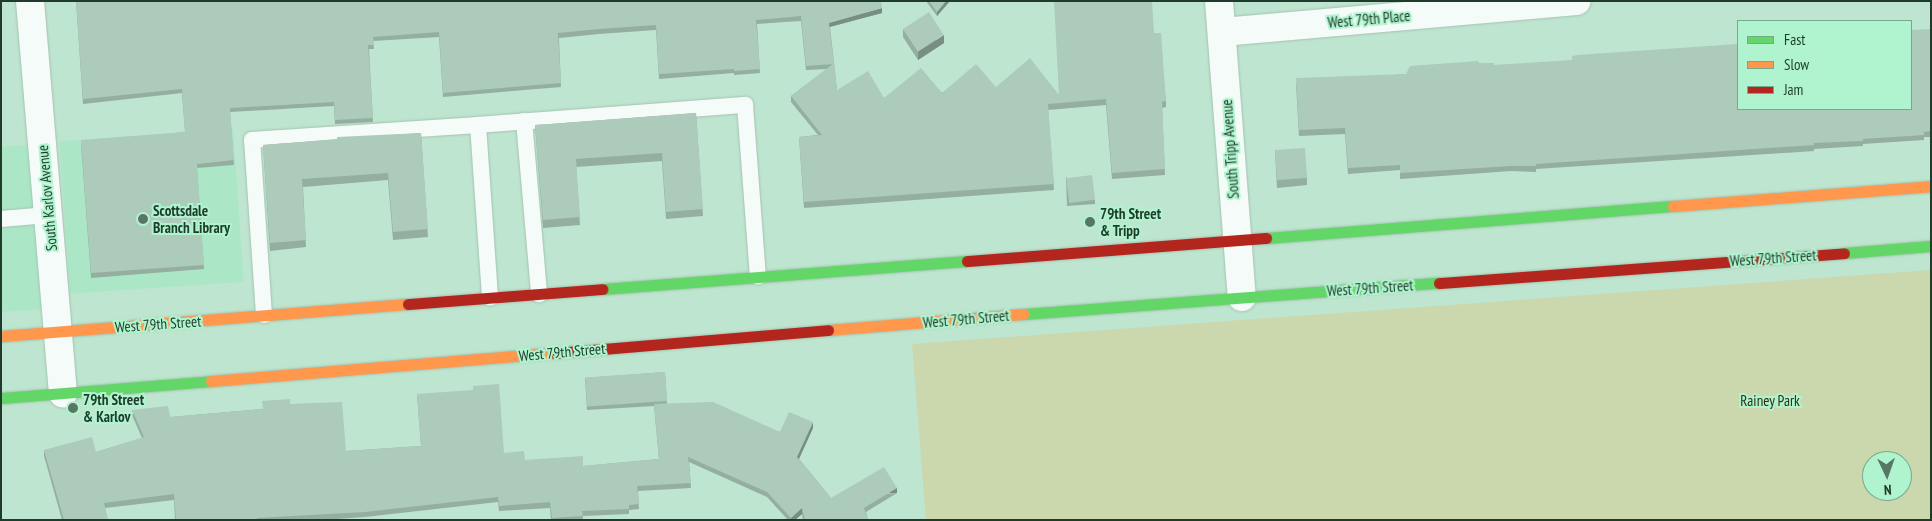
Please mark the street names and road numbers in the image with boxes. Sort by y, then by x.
street label: West 79th Place [1327,6,1411,32]
street label: South Tripp Avenue [1218,98,1242,200]
street label: South Karlov Avenue [33,144,61,252]
street label: West 79th Street [1729,246,1817,270]
street label: West 79th Street [1326,276,1414,300]
street label: West 79th Street [922,306,1010,332]
street label: West 79th Street [114,312,202,336]
street label: West 79th Street [518,339,606,365]

